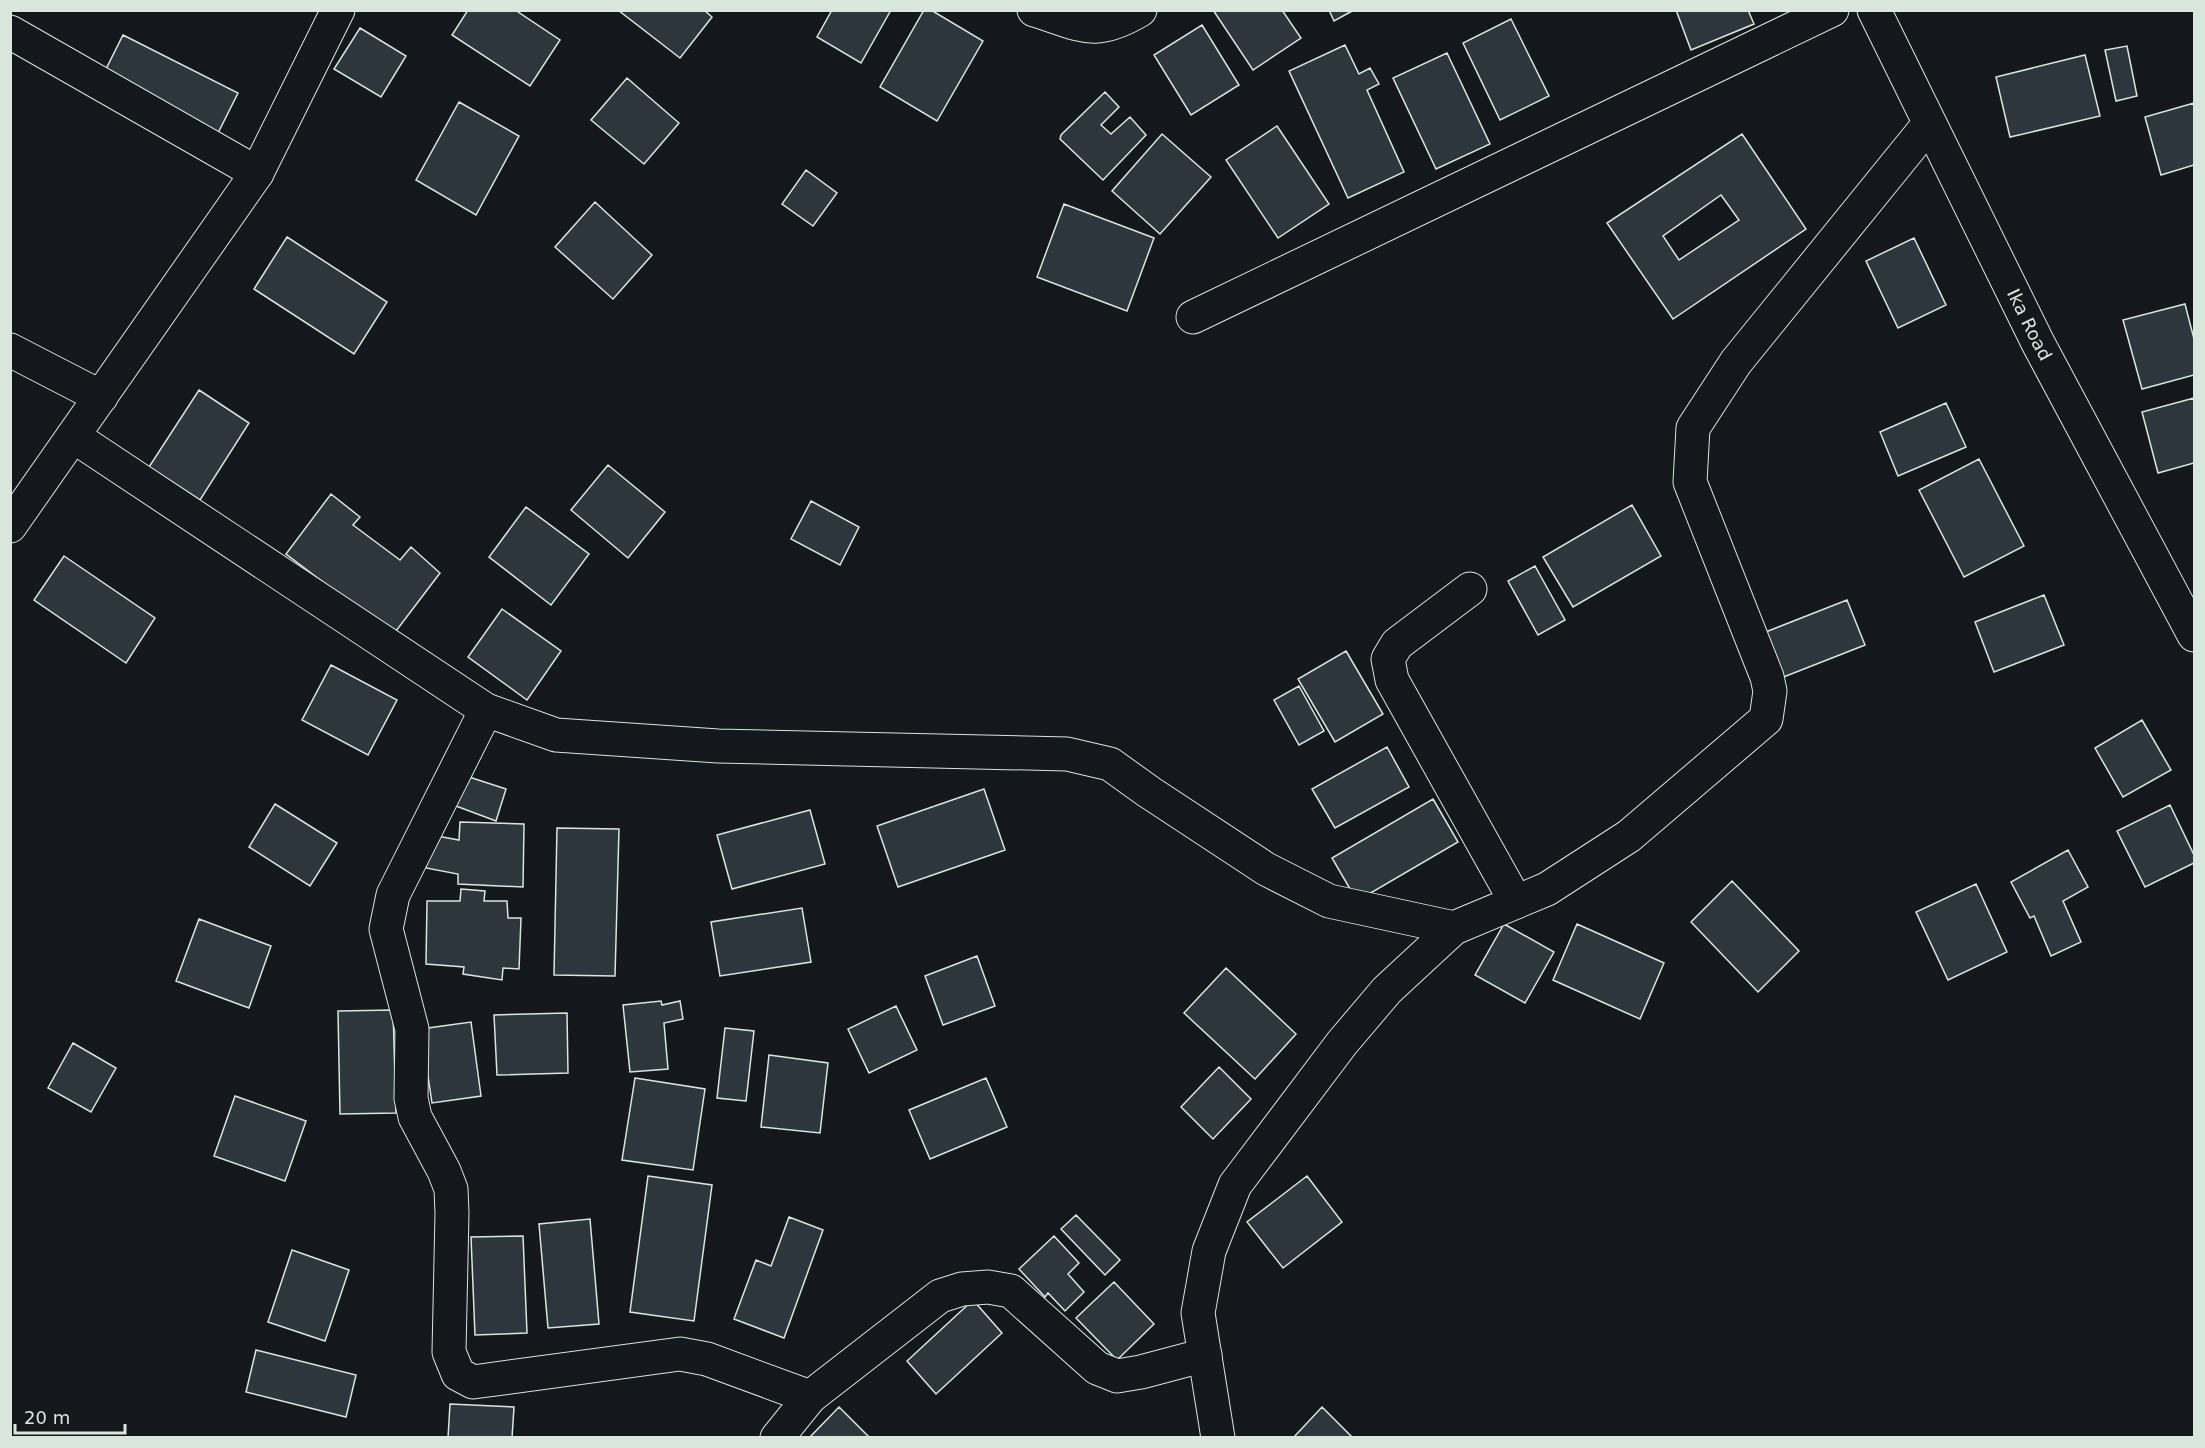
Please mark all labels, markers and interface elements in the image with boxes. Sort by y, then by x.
street label: Ika Road [2003,285,2056,364]
scale bar [15,1397,124,1435]
text: 20 m [24,1407,70,1428]

